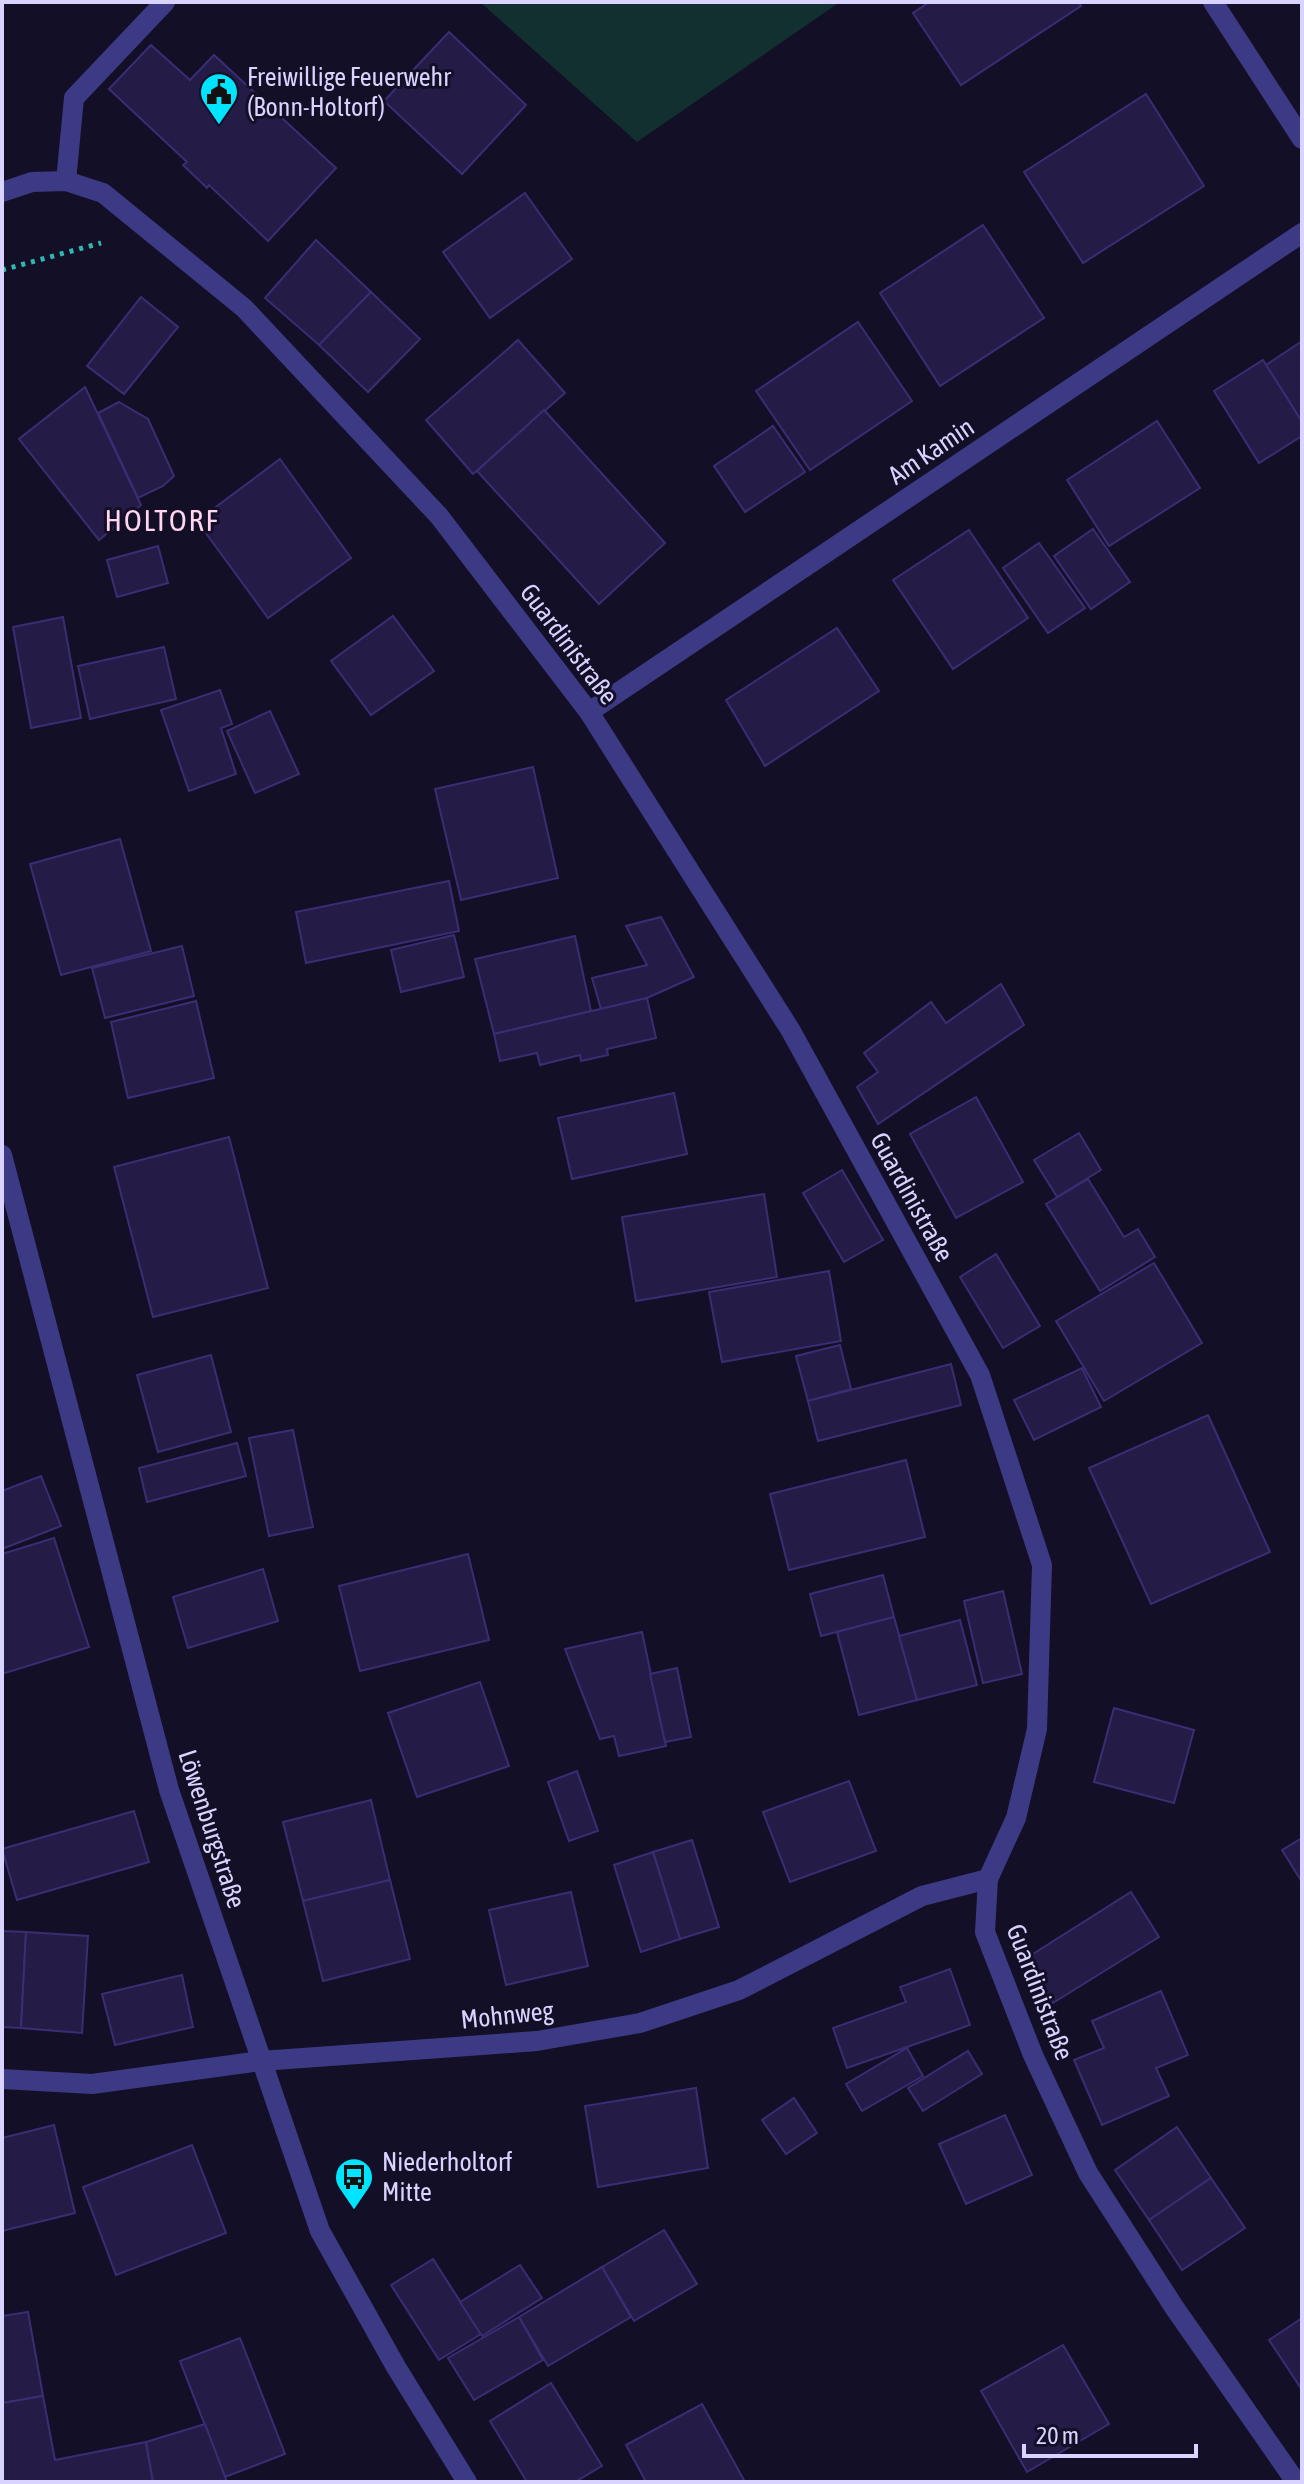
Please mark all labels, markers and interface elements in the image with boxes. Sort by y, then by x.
place label: Freiwillige Feuerwehr (Bonn-Holtorf) [247,62,451,122]
public building icon: Freiwillige Feuerwehr (Bonn-Holtorf) [198,71,240,126]
street label: Am Kamin [883,412,979,490]
district label: HOLTORF [104,503,220,537]
street label: Guardinistraße [514,578,624,710]
street label: Guardinistraße [864,1127,960,1267]
street label: Löwenburgstraße [172,1746,252,1912]
street label: Guardinistraße [1000,1920,1080,2064]
street label: Mohnweg [459,1995,556,2035]
place label: Niederholtorf Mitte [382,2147,513,2207]
bus stop icon: Niederholtorf Mitte [333,2156,375,2211]
scale bar [1024,2408,1196,2458]
text: 20 m [1036,2422,1079,2449]

